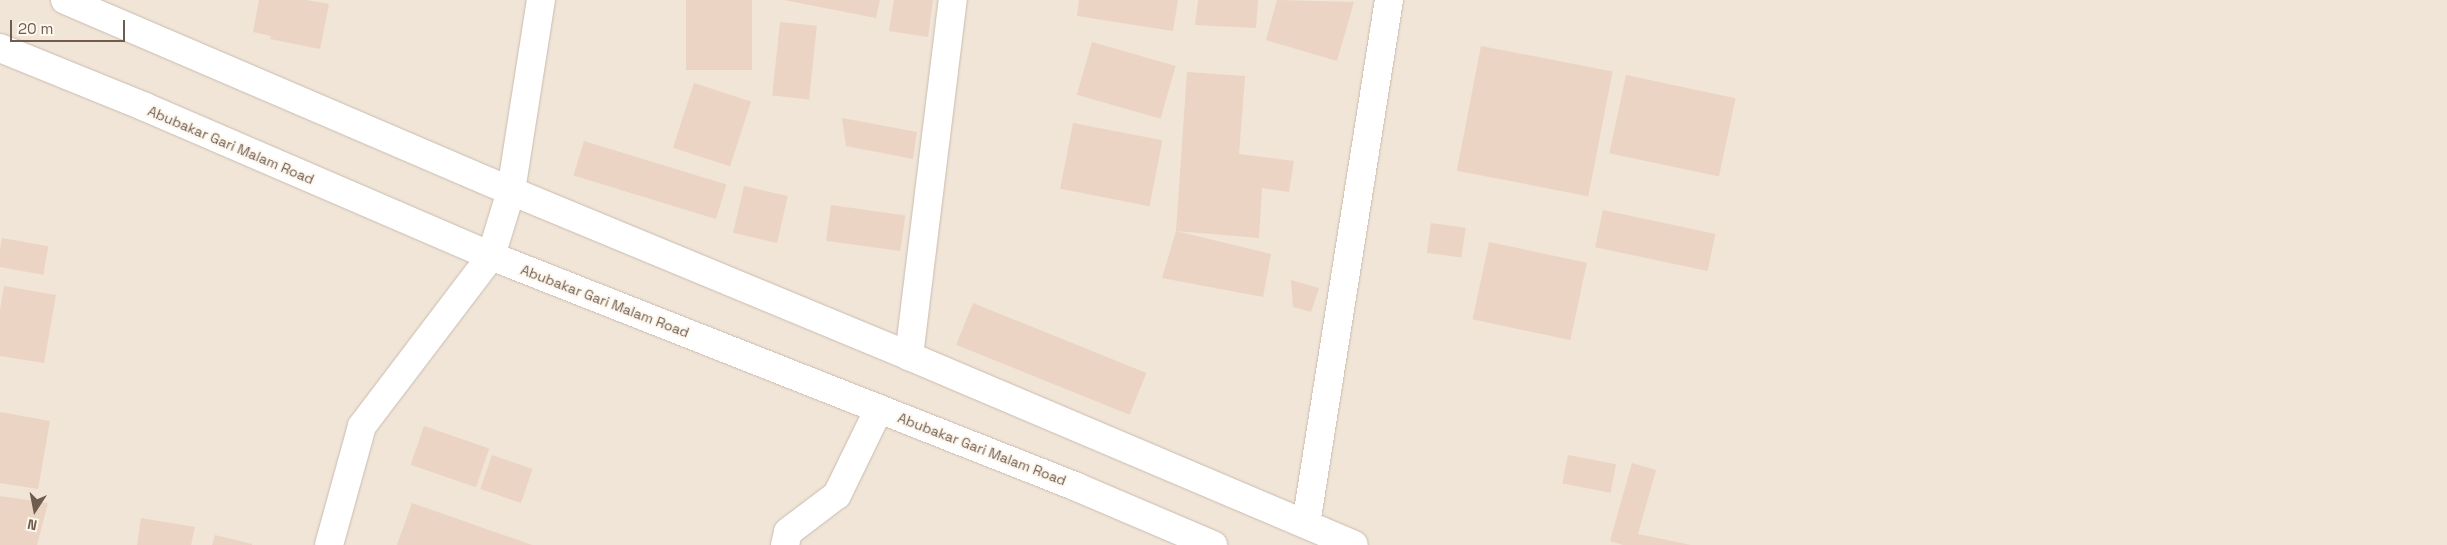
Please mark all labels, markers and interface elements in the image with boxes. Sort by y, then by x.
scale bar [12,10,128,42]
text: 20 m [18,19,53,38]
street label: Abubakar Gari Malam Road [145,102,317,188]
street label: Abubakar Gari Malam Road [518,261,692,341]
street label: Abubakar Gari Malam Road [895,409,1069,489]
north arrow [10,485,60,535]
text: N [26,515,38,534]

